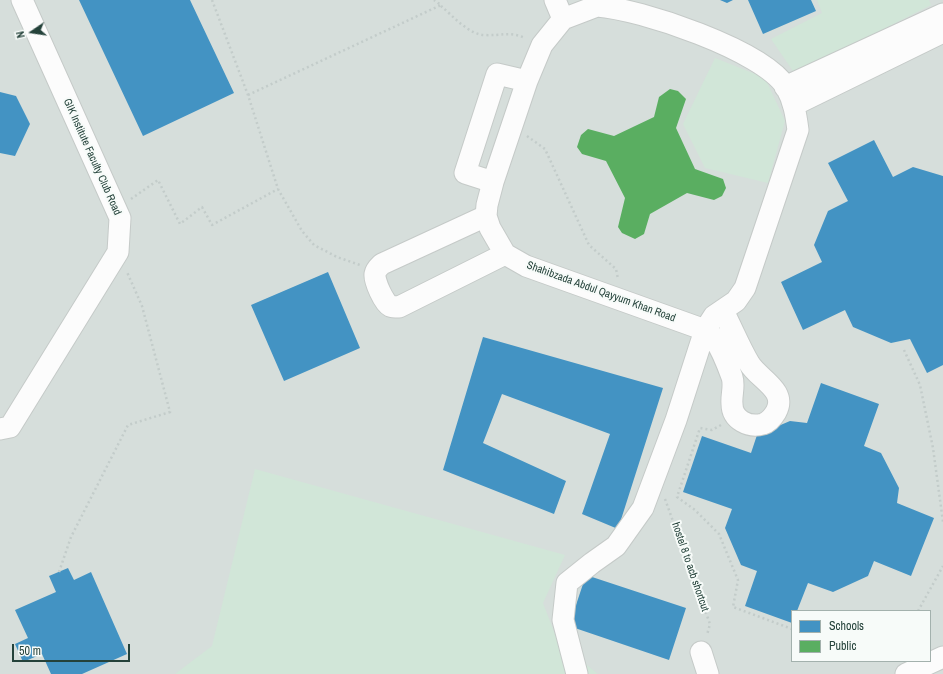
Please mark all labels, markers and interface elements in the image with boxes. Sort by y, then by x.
north arrow [12,12,52,52]
text: N [13,30,28,39]
street label: GIK Institute Faculty Club Road [60,97,124,217]
street label: Shahibzada Abdul Qayyum Khan Road [525,259,677,325]
street label: hostel 8 to acb shortcut [669,521,711,613]
legend [791,610,931,662]
text: Schools [829,618,864,634]
scale bar [14,636,132,662]
text: Public [829,638,856,654]
text: 50 m [19,643,41,659]

